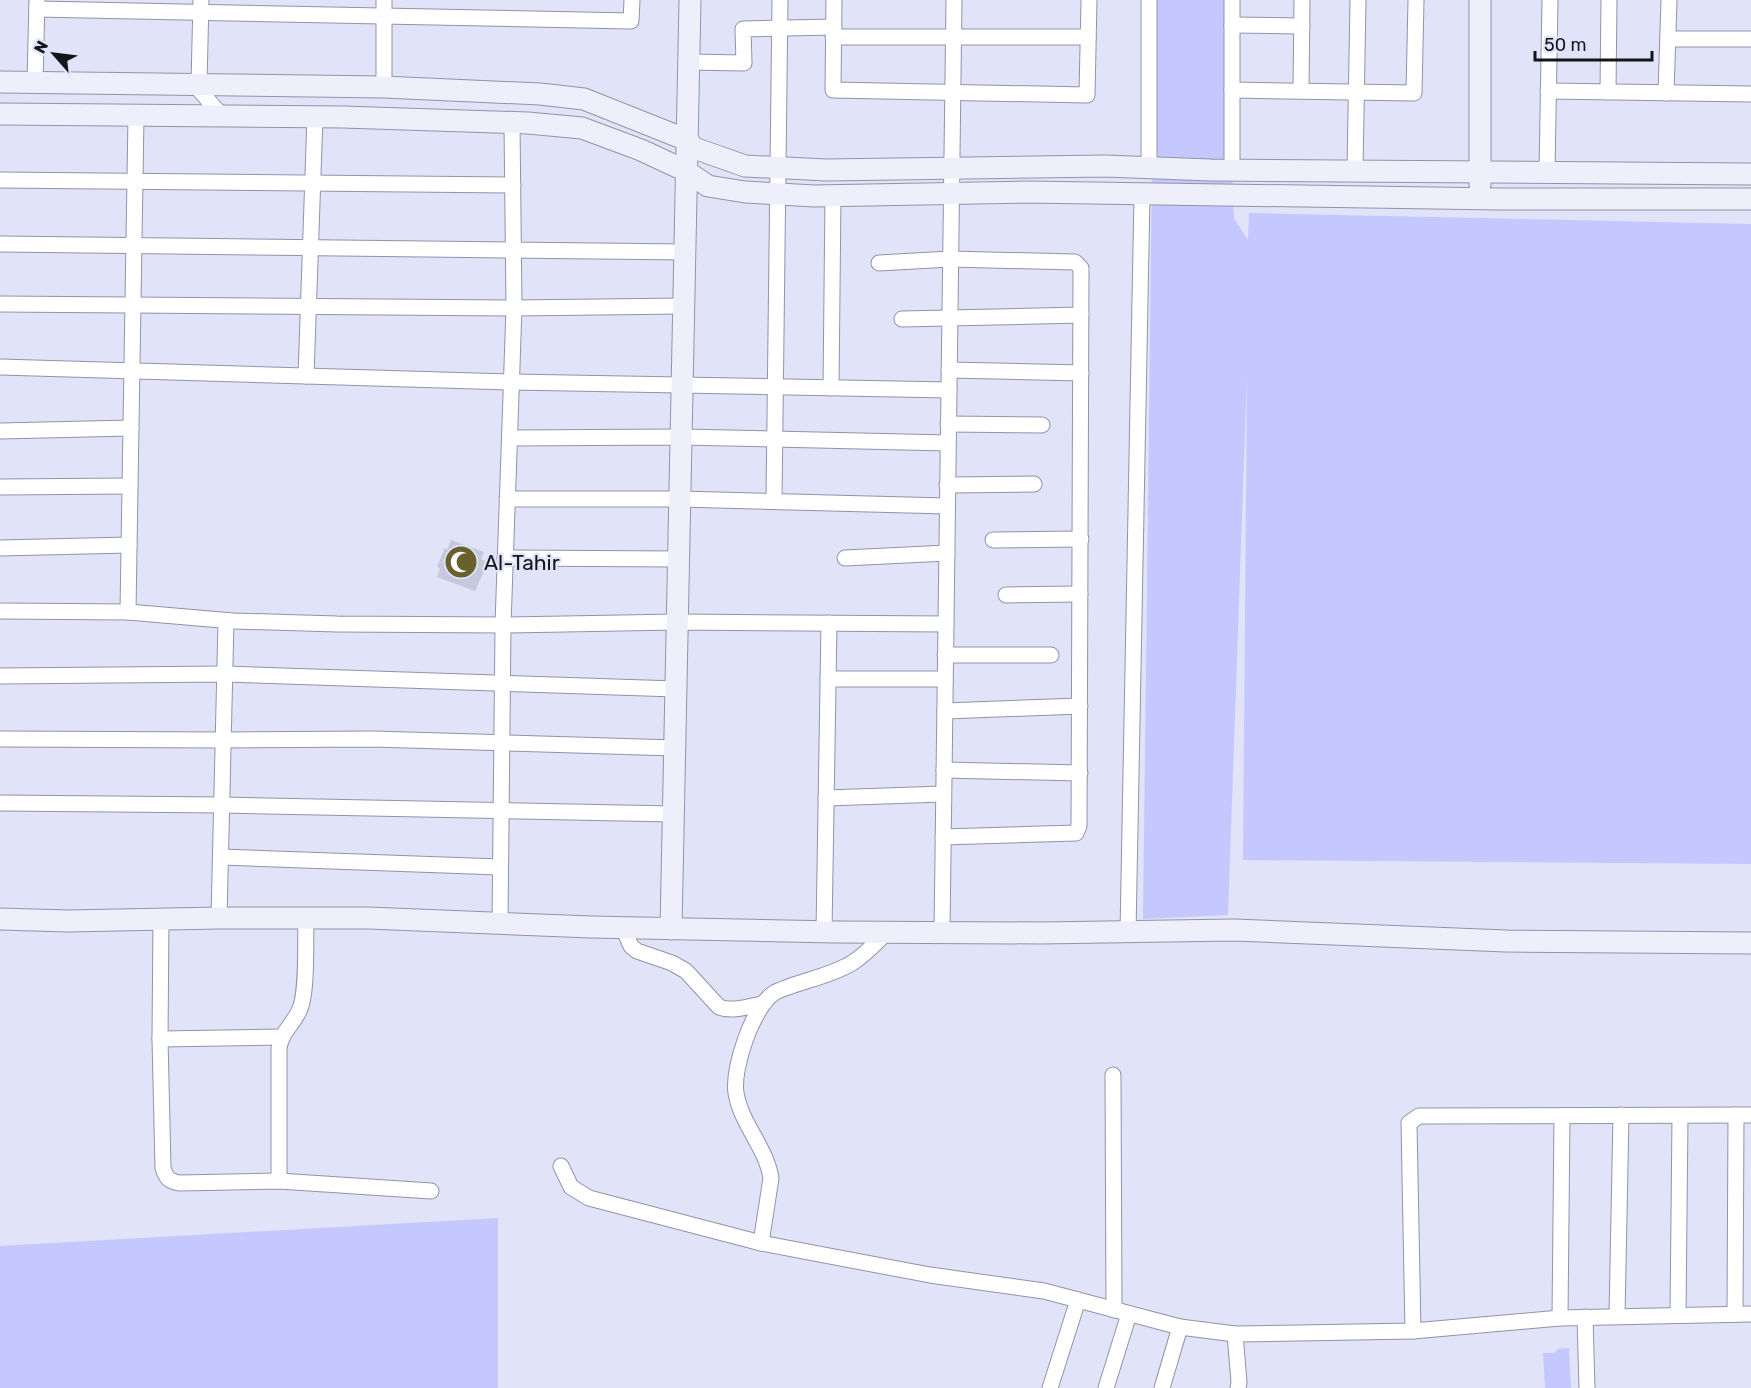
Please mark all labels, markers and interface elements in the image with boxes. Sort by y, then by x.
north arrow [24,24,84,84]
scale bar [1535,24,1652,62]
text: 50 m [1544,34,1587,56]
text: N [30,38,52,57]
mosque icon: Al-Tahir [443,544,479,580]
place label: Al-Tahir [484,550,560,575]

